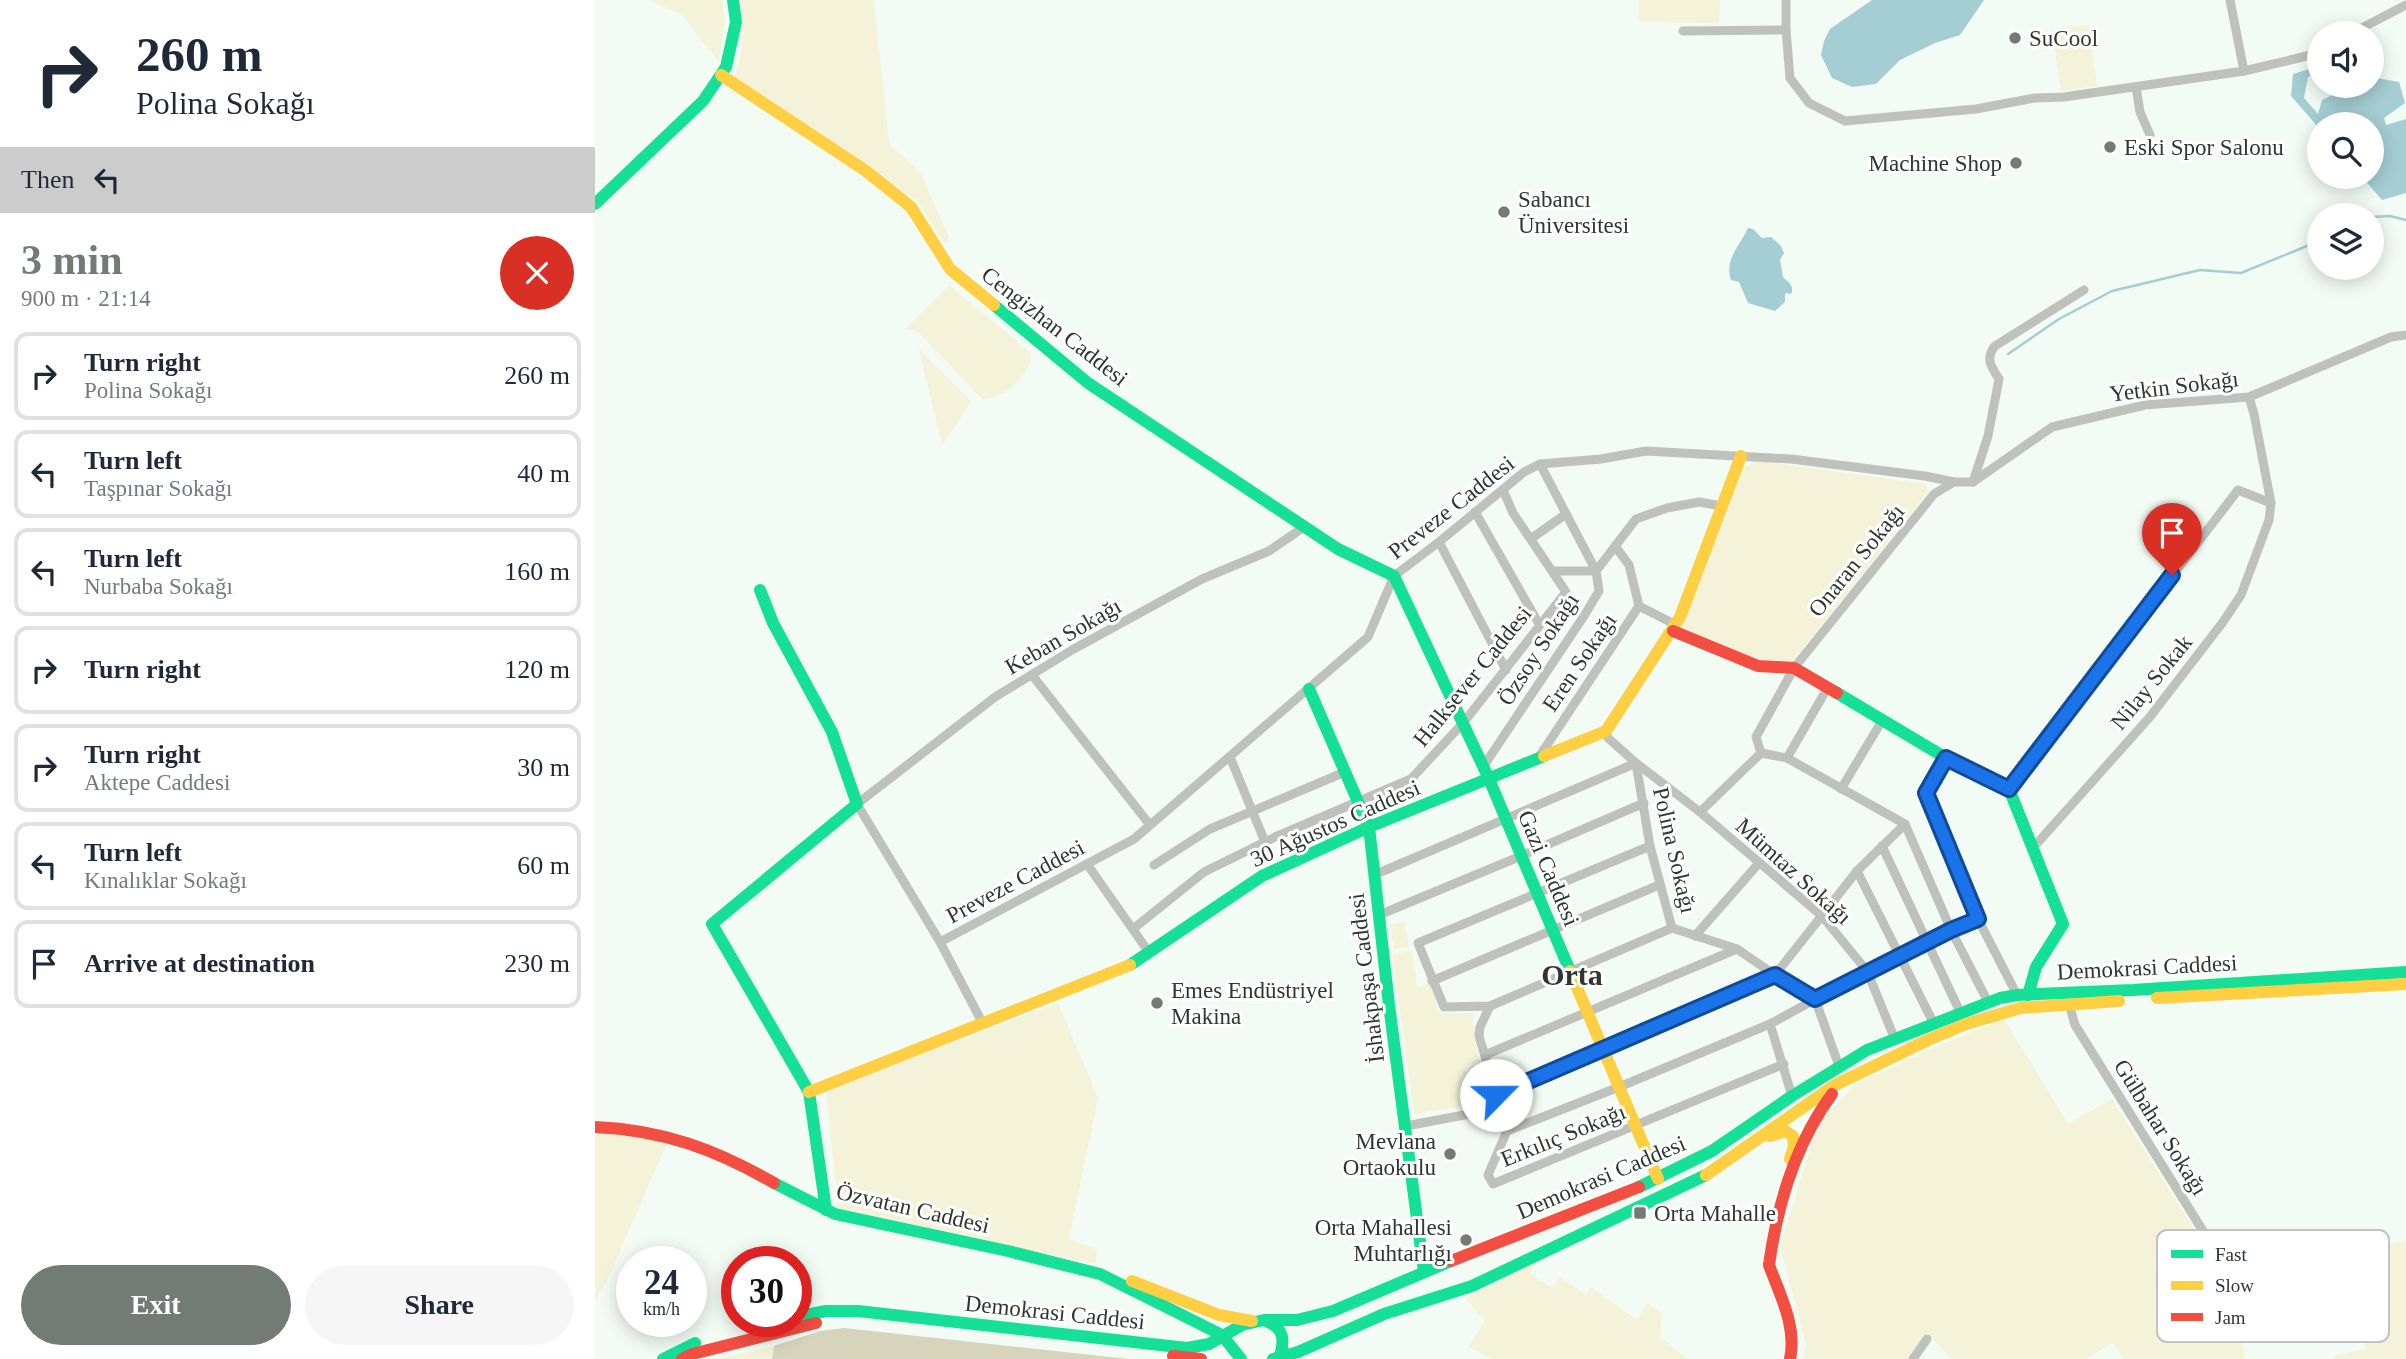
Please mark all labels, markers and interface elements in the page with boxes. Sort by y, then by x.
map controls [2307,21,2384,280]
button: sound [2307,21,2384,98]
place label: SuCool [2029,26,2098,51]
text: 260 m [136,27,263,82]
icon: right [21,28,112,119]
marker: SuCool [2007,30,2023,46]
text: Polina Sokağı [136,85,315,121]
button: search [2307,112,2384,189]
place label: Eski Spor Salonu [2124,135,2284,160]
marker: Eski Spor Salonu [2102,139,2118,155]
place label: Machine Shop [1868,151,2002,176]
marker: Machine Shop [2008,155,2024,171]
icon: left [88,161,126,199]
text: Then [21,165,74,194]
place label: Sabancı Üniversitesi [1518,187,1629,238]
button: layers [2307,203,2384,280]
marker: Sabancı Üniversitesi [1496,204,1512,220]
button: close [500,236,574,310]
text: 3 min [21,237,123,283]
street label: Cengizhan Caddesi [977,262,1133,391]
text: 900 m · 21:14 [21,286,151,311]
text: Turn right [84,348,201,377]
icon: right [25,357,63,395]
text: 260 m [504,361,570,390]
street label: Yetkin Sokağı [2108,366,2240,407]
text: Polina Sokağı [84,378,212,403]
text: Turn left [84,446,182,475]
street label: Preveze Caddesi [1383,451,1519,564]
icon: left [25,455,63,493]
text: 40 m [517,459,570,488]
text: Taşpınar Sokağı [84,476,233,501]
street label: Onaran Sokağı [1803,499,1909,622]
pin [2142,503,2202,575]
icon: arrive [2153,514,2191,552]
text: Turn left [84,544,182,573]
icon: left [25,553,63,591]
text: 160 m [504,557,570,586]
text: Nurbaba Sokağı [84,574,233,599]
street label: Özsoy Sokağı [1493,589,1584,710]
street label: Keban Sokağı [1001,593,1126,680]
street label: Halksever Caddesi [1408,601,1537,751]
street label: Eren Sokağı [1537,608,1621,716]
street label: Nilay Sokak [2106,630,2197,735]
icon: right [25,651,63,689]
text: Turn right [84,655,201,684]
text: 120 m [504,655,570,684]
text: Turn right [84,740,201,769]
icon: right [25,749,63,787]
text: 30 m [517,753,570,782]
text: Aktepe Caddesi [84,770,230,795]
street label: 30 Ağustos Caddesi [1247,775,1424,872]
street label: Polina Sokağı [1648,785,1701,915]
street label: Gazi Caddesi [1513,807,1584,930]
street label: Mümtaz Sokağı [1731,813,1856,930]
street label: Preveze Caddesi [942,835,1088,928]
text: Turn left [84,838,182,867]
icon: left [25,847,63,885]
text: 60 m [517,851,570,880]
text: Kınalıklar Sokağı [84,868,247,893]
street label: İshakpaşa Caddesi [1344,892,1389,1064]
icon: arrive [25,945,63,983]
text: Arrive at destination [84,949,315,978]
text: 230 m [504,949,570,978]
street label: Demokrasi Caddesi [2056,950,2238,985]
district label: Orta [1541,958,1603,991]
place label: Emes Endüstriyel Makina [1171,978,1334,1029]
marker: Emes Endüstriyel Makina [1149,995,1165,1011]
street label: Gülbahar Sokağı [2109,1055,2212,1200]
position arrow [1459,1058,1533,1132]
street label: Erkılıç Sokağı [1497,1099,1629,1172]
place label: Mevlana Ortaokulu [1343,1129,1436,1180]
street label: Demokrasi Caddesi [1513,1131,1689,1224]
marker: Mevlana Ortaokulu [1442,1146,1458,1162]
street label: Özvatan Caddesi [834,1179,992,1238]
place label: Orta Mahalle [1654,1201,1776,1226]
marker: Orta Mahalle [1632,1205,1648,1221]
place label: Orta Mahallesi Muhtarlığı [1315,1215,1452,1266]
legend [2157,1230,2389,1342]
marker: Orta Mahallesi Muhtarlığı [1458,1232,1474,1248]
text: Fast [2215,1244,2247,1265]
speed limit sign: 30 [721,1246,812,1337]
text: 24 [644,1263,679,1302]
button: Exit [21,1265,291,1345]
button: Share [305,1265,574,1345]
text: Slow [2215,1275,2254,1296]
street label: Demokrasi Caddesi [964,1291,1146,1334]
text: km/h [643,1299,680,1319]
text: Jam [2215,1307,2246,1328]

